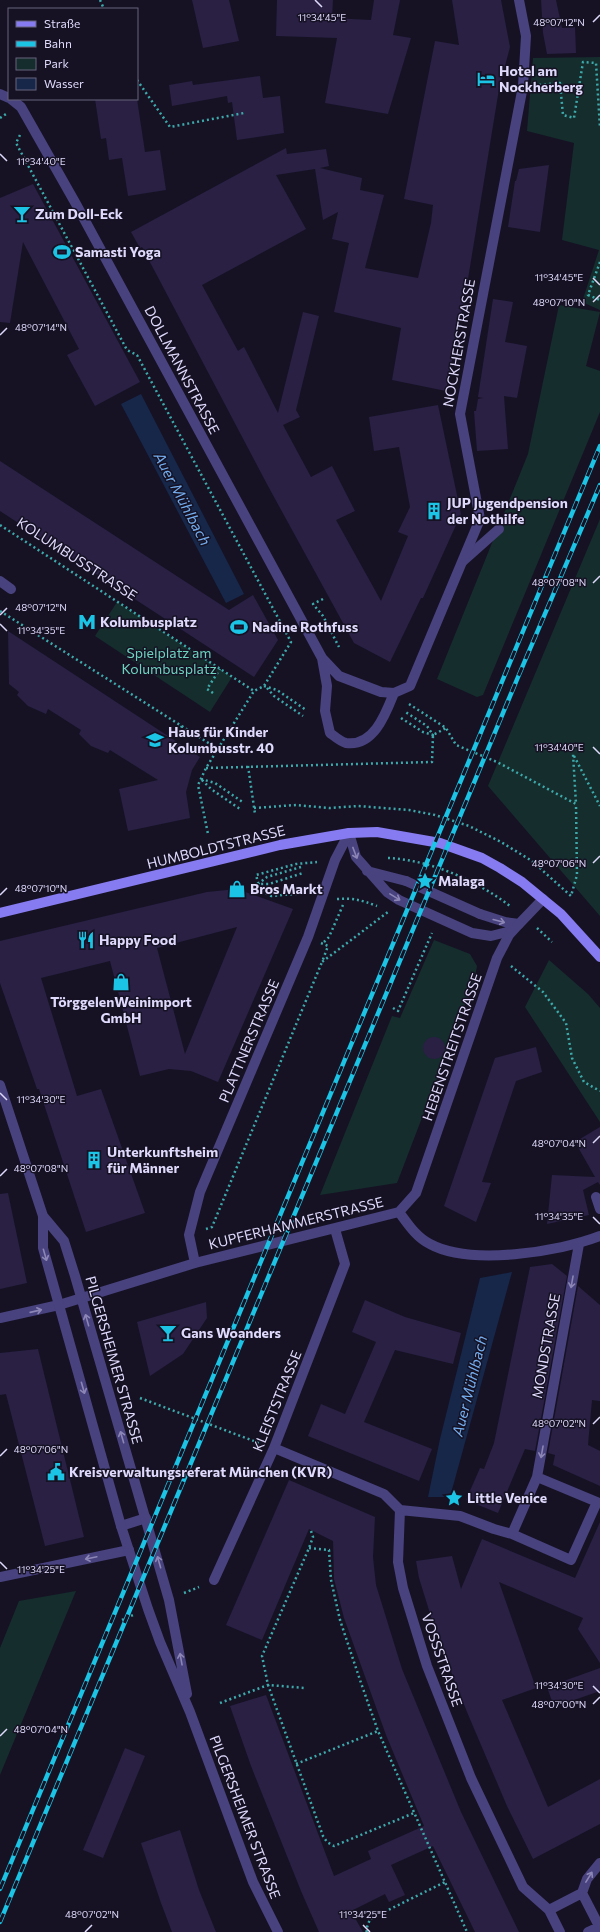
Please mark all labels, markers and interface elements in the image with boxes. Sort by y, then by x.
legend [8,8,138,100]
text: 11°34'45"E [298,11,346,23]
text: Straße [44,16,80,30]
text: 48°07'12"N [533,16,585,28]
text: Bahn [44,36,72,50]
text: Park [44,56,70,70]
place label: Hotel am Nockherberg [499,62,583,95]
hotel icon: Hotel am Nockherberg [476,69,496,89]
text: Wasser [44,76,84,90]
text: 11°34'40"E [16,155,66,167]
bar icon: Zum Doll-Eck [12,204,32,224]
place label: Zum Doll-Eck [35,205,123,222]
sports icon: Samasti Yoga [52,242,72,262]
place label: Samasti Yoga [75,243,161,260]
text: 11°34'45"E [535,271,583,283]
street label: NOCKHERSTRASSE [439,277,478,408]
text: 48°07'10"N [533,296,585,308]
street label: DOLLMANNSTRASSE [141,303,223,437]
text: 48°07'14"N [15,321,67,333]
water label: Auer Mühlbach [150,448,215,548]
place label: JUP Jugendpension der Nothilfe [447,494,568,527]
building icon: JUP Jugendpension der Nothilfe [424,501,444,521]
street label: KOLUMBUSSTRASSE [14,513,141,604]
text: 48°07'08"N [532,576,586,588]
text: 48°07'12"N [15,601,67,613]
metro station icon: Kolumbusplatz [77,612,97,632]
place label: Kolumbusplatz [100,613,197,630]
sports icon: Nadine Rothfuss [229,617,249,637]
place label: Nadine Rothfuss [252,618,359,635]
text: 11°34'35"E [17,624,65,636]
park label: Spielplatz am Kolumbusplatz [121,644,217,677]
place label: Haus für Kinder Kolumbusstr. 40 [168,723,274,756]
school or university icon: Haus für Kinder Kolumbusstr. 40 [145,730,165,750]
text: 11°34'40"E [534,741,584,753]
street label: HUMBOLDTSTRASSE [145,821,287,872]
one-way arrow [352,847,360,859]
text: 48°07'06"N [532,857,586,869]
place icon: Malaga [415,871,435,891]
place label: Malaga [438,872,485,889]
shop icon: Bros Markt [227,879,247,899]
place label: Bros Markt [250,880,323,897]
text: 48°07'10"N [15,882,67,894]
one-way arrow [389,893,400,901]
one-way arrow [492,918,505,925]
restaurant icon: Happy Food [76,930,96,950]
place label: Happy Food [99,931,176,948]
street label: HEBENSTREITSTRASSE [418,971,485,1123]
shop icon: TörggelenWeinimport GmbH [111,972,131,992]
street label: PLATTNERSTRASSE [215,977,282,1105]
place label: TörggelenWeinimport GmbH [50,993,192,1026]
text: 11°34'30"E [17,1093,66,1105]
text: 48°07'04"N [532,1137,586,1149]
place label: Unterkunftsheim für Männer [107,1143,218,1176]
building icon: Unterkunftsheim für Männer [84,1150,104,1170]
text: 48°07'08"N [14,1162,68,1174]
street label: KUPFERHAMMERSTRASSE [207,1193,385,1252]
text: 11°34'35"E [535,1210,583,1222]
one-way arrow [42,1248,49,1261]
street label: PILGERSHEIMER STRASSE [82,1274,147,1446]
one-way arrow [568,1276,576,1289]
street label: MONDSTRASSE [528,1292,563,1400]
one-way arrow [29,1307,42,1315]
one-way arrow [83,1313,91,1326]
bar icon: Gans Woanders [158,1323,178,1343]
place label: Gans Woanders [181,1324,282,1341]
water label: Auer Mühlbach [448,1334,490,1439]
street label: KLEISTSTRASSE [249,1348,305,1454]
one-way arrow [80,1381,87,1394]
text: 48°07'02"N [532,1417,586,1429]
one-way arrow [118,1431,125,1444]
text: 48°07'06"N [14,1443,68,1455]
one-way arrow [537,1445,545,1458]
public building icon: Kreisverwaltungsreferat München (KVR) [46,1462,66,1482]
place label: Kreisverwaltungsreferat München (KVR) [69,1463,332,1480]
place icon: Little Venice [444,1488,464,1508]
place label: Little Venice [467,1489,547,1506]
one-way arrow [85,1555,98,1563]
one-way arrow [155,1556,162,1569]
text: 11°34'25"E [17,1563,65,1575]
street label: VOSSSTRASSE [418,1611,466,1709]
one-way arrow [176,1653,184,1666]
text: 11°34'30"E [535,1679,584,1691]
text: 48°07'00"N [532,1698,586,1710]
text: 48°07'04"N [14,1723,68,1735]
street label: PILGERSHEIMER STRASSE [206,1733,285,1901]
one-way arrow [586,1871,594,1883]
text: 48°07'02"N [65,1908,119,1920]
text: 11°34'25"E [339,1908,387,1920]

